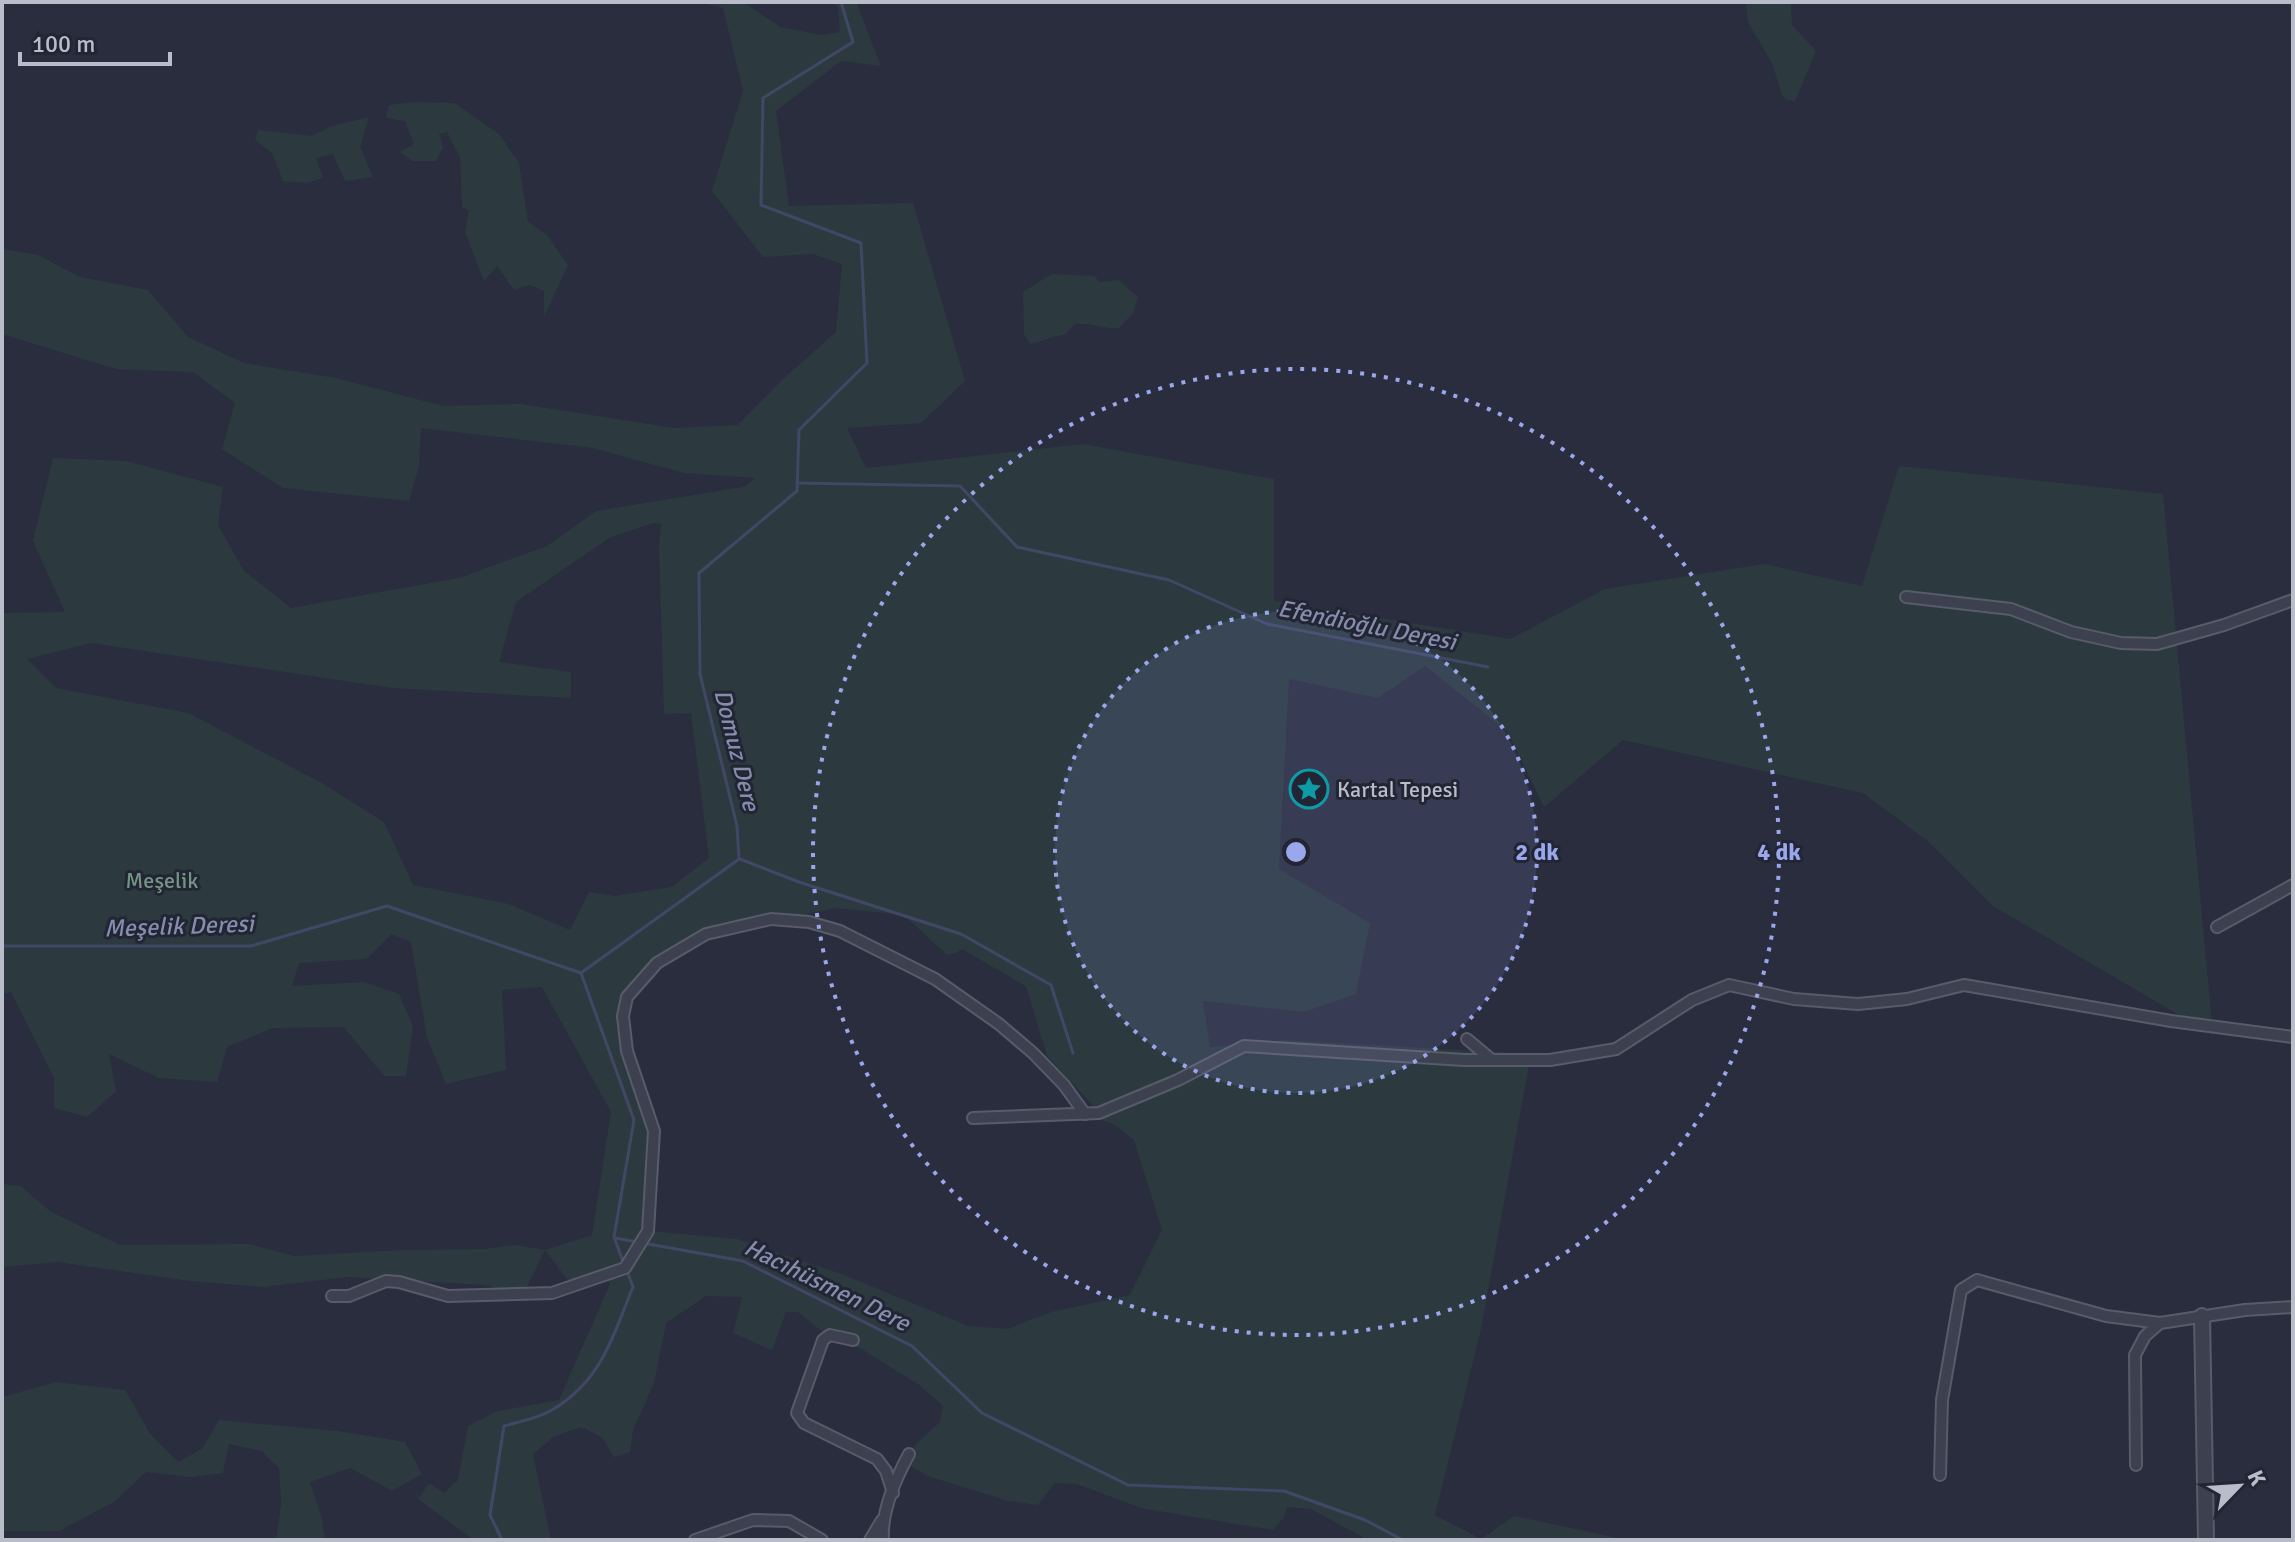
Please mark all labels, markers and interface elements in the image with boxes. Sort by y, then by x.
scale bar [20,16,170,66]
text: 100 m [32,29,95,59]
water label: Efendioğlu Deresi [1275,593,1461,657]
water label: Domuz Dere [707,686,767,815]
place icon: Kartal Tepesi [1288,768,1330,810]
place label: Kartal Tepesi [1337,776,1458,803]
text: 2 dk [1515,837,1559,867]
text: 4 dk [1757,837,1801,867]
centre of rings [1282,838,1310,866]
park label: Meşelik [126,867,198,894]
water label: Meşelik Deresi [104,908,257,944]
water label: Hacıhüsmen Dere [739,1232,916,1338]
north arrow [2199,1446,2279,1526]
text: K [2242,1466,2272,1490]

